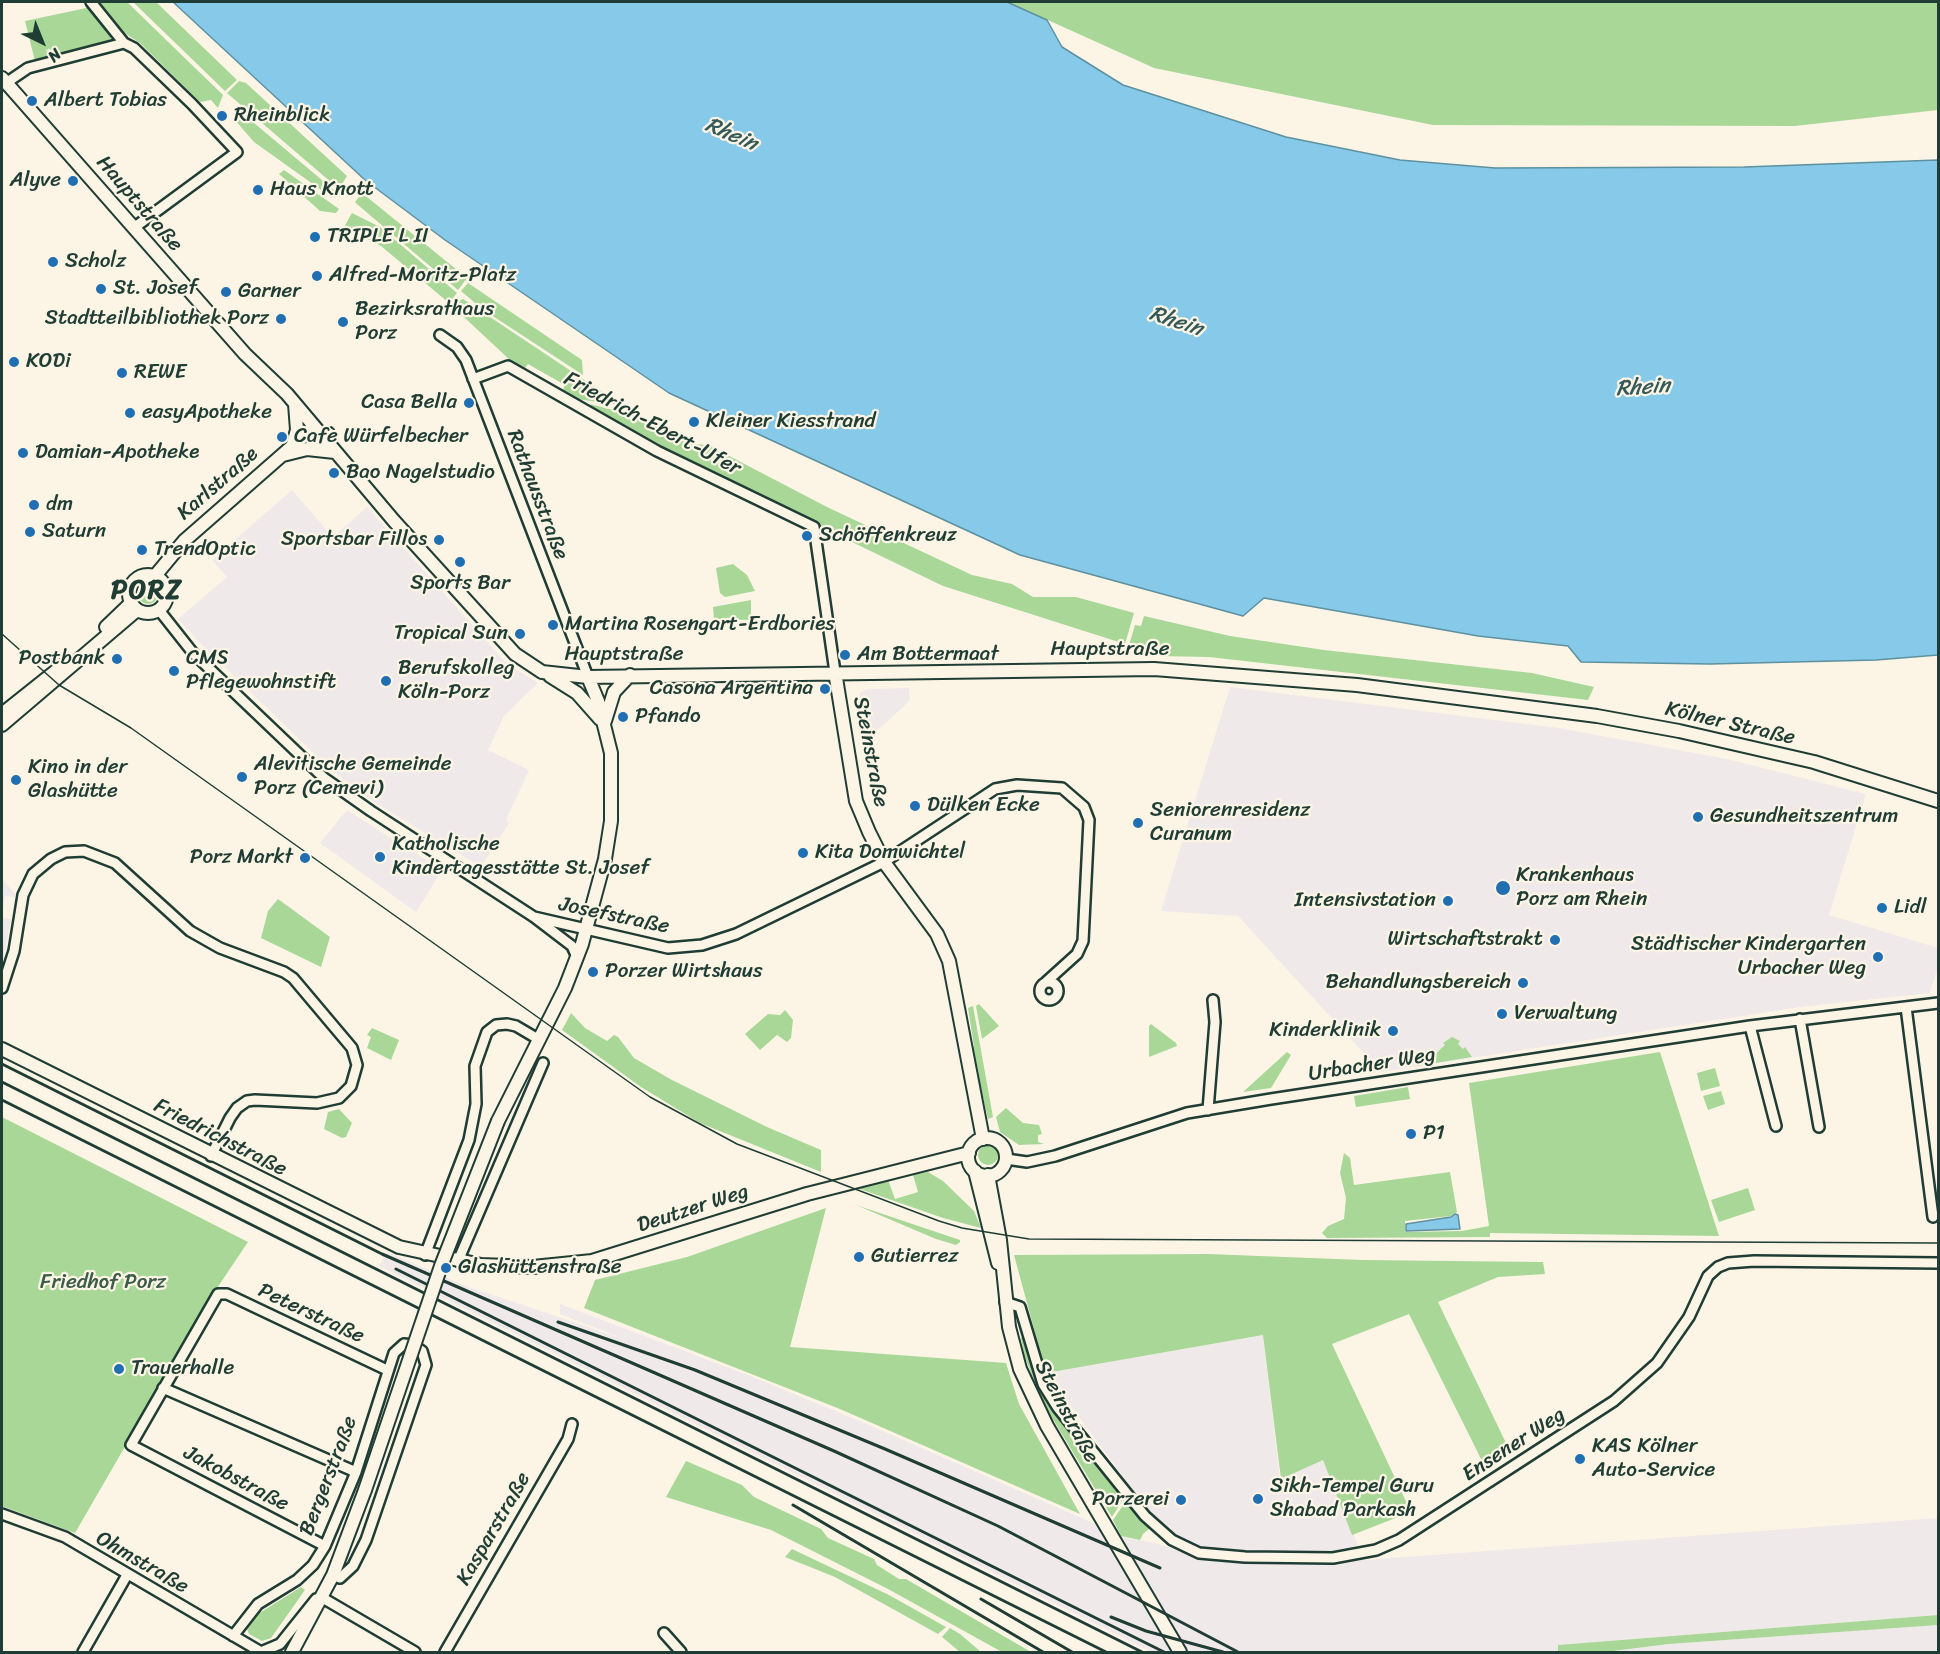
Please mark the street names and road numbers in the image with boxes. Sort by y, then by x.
street label: Hauptstraße [90,151,188,257]
street label: Friedrich-Ebert-Ufer [559,367,745,481]
street label: Rathausstraße [501,426,573,564]
street label: Karlstraße [172,442,264,526]
street label: Hauptstraße [1050,637,1170,663]
street label: Hauptstraße [564,642,684,668]
street label: Steinstraße [847,694,893,810]
street label: Kölner Straße [1663,697,1797,751]
street label: Josefstraße [556,892,672,940]
street label: Urbacher Weg [1307,1043,1437,1087]
street label: Friedrichstraße [149,1094,291,1182]
street label: Deutzer Weg [634,1179,752,1239]
street label: Peterstraße [254,1278,368,1350]
street label: Steinstraße [1028,1356,1104,1468]
street label: Ensener Weg [1458,1402,1570,1488]
street label: Bergerstraße [295,1413,363,1539]
street label: Jakobstraße [179,1441,293,1517]
street label: Kasparstraße [451,1468,537,1590]
street label: Ohmstraße [91,1526,193,1600]

